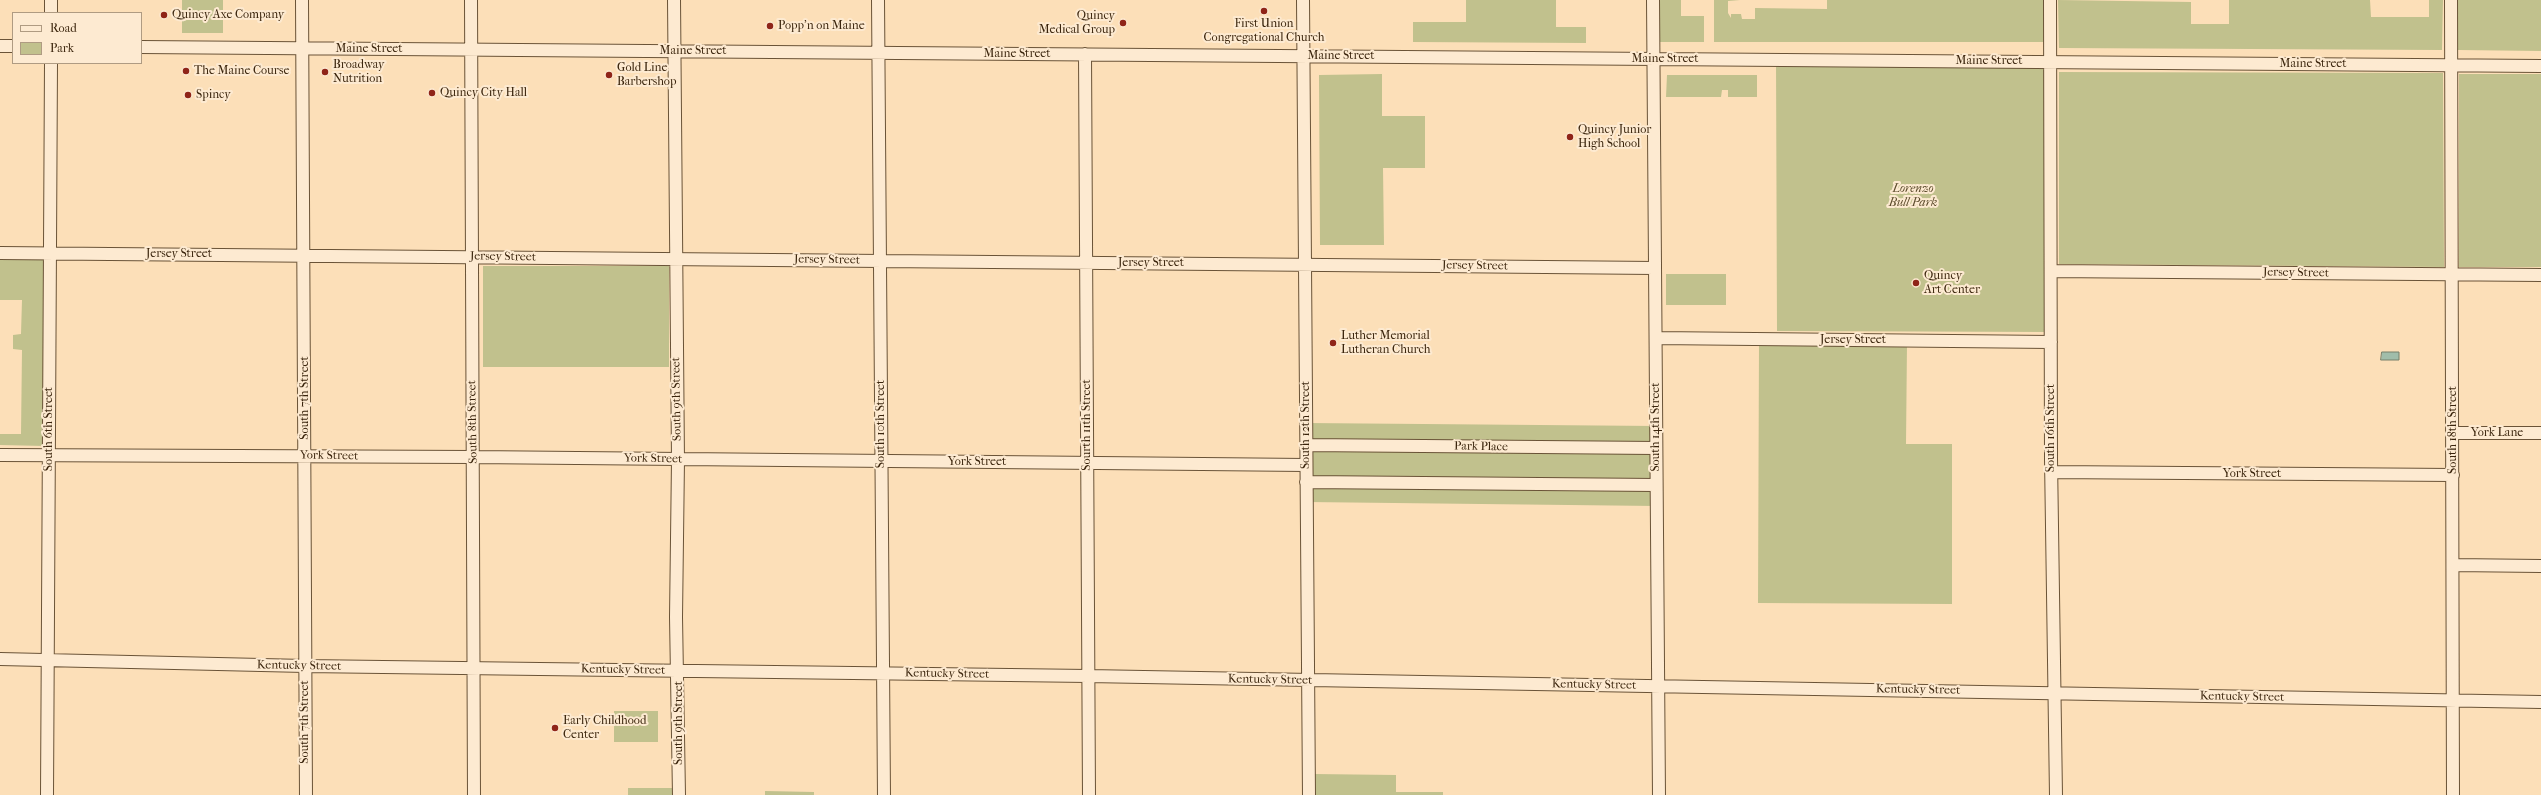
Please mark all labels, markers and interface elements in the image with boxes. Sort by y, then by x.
marker: First Union Congregational Church [1259,6,1269,16]
place label: Quincy Axe Company [172,8,284,22]
place label: Quincy Medical Group [1039,9,1115,37]
marker: Quincy Axe Company [159,10,169,20]
legend [12,12,142,64]
place label: First Union Congregational Church [1203,17,1325,45]
marker: Quincy Medical Group [1118,18,1128,28]
place label: Popp'n on Maine [778,19,865,33]
text: Road [50,21,77,35]
marker: Popp'n on Maine [765,21,775,31]
text: Park [50,41,74,55]
street label: Maine Street [335,42,403,56]
street label: Maine Street [659,44,727,58]
street label: Maine Street [983,47,1051,61]
street label: Maine Street [1307,49,1375,63]
street label: Maine Street [1631,52,1699,66]
street label: Maine Street [1955,54,2023,68]
street label: Maine Street [2279,57,2347,71]
place label: Broadway Nutrition [333,58,384,86]
place label: Gold Line Barbershop [617,61,676,89]
place label: The Maine Course [194,64,289,78]
marker: The Maine Course [181,66,191,76]
marker: Broadway Nutrition [320,67,330,77]
marker: Gold Line Barbershop [604,70,614,80]
place label: Quincy City Hall [440,86,527,100]
place label: Spincy [196,88,231,102]
marker: Quincy City Hall [427,88,437,98]
marker: Spincy [183,90,193,100]
place label: Quincy Junior High School [1578,123,1651,151]
marker: Quincy Junior High School [1565,132,1575,142]
park label: Lorenzo Bull Park [1889,182,1937,210]
street label: Jersey Street [146,247,212,261]
street label: Jersey Street [470,249,536,265]
street label: Jersey Street [794,252,860,268]
street label: Jersey Street [1118,256,1184,270]
street label: Jersey Street [1442,258,1508,274]
street label: Jersey Street [2263,265,2329,281]
place label: Quincy Art Center [1924,269,1980,297]
marker: Quincy Art Center [1911,278,1921,288]
place label: Luther Memorial Lutheran Church [1341,329,1431,357]
street label: Jersey Street [1820,333,1886,347]
marker: Luther Memorial Lutheran Church [1328,338,1338,348]
street label: South 7th Street [298,356,312,440]
street label: South 9th Street [669,357,685,441]
street label: Sourth 11th Street [1080,379,1094,471]
street label: South 8th Street [465,380,481,464]
street label: South 10th Street [874,380,888,468]
street label: South 12th Street [1299,381,1313,469]
street label: South 14th Street [1649,382,1663,472]
street label: South 16th Street [2044,384,2058,472]
street label: South 18th Street [2446,386,2460,474]
street label: South 6th Street [42,387,56,471]
street label: York Lane [2471,426,2523,440]
street label: Park Place [1454,439,1508,455]
street label: York Street [300,448,358,464]
street label: York Street [624,451,682,467]
street label: York Street [948,455,1006,469]
street label: York Street [2223,467,2281,481]
street label: Kentucky Street [257,658,341,674]
street label: Kentucky Street [581,662,665,678]
street label: Kentucky Street [905,666,989,682]
street label: Kentucky Street [1228,672,1312,688]
street label: Kentucky Street [1552,677,1636,693]
street label: South 7th Street [298,680,312,764]
street label: South 9th Street [672,681,686,765]
street label: Kentucky Street [1876,682,1960,698]
street label: Kentucky Street [2200,689,2284,705]
place label: Early Childhood Center [563,714,646,742]
marker: Early Childhood Center [550,723,560,733]

